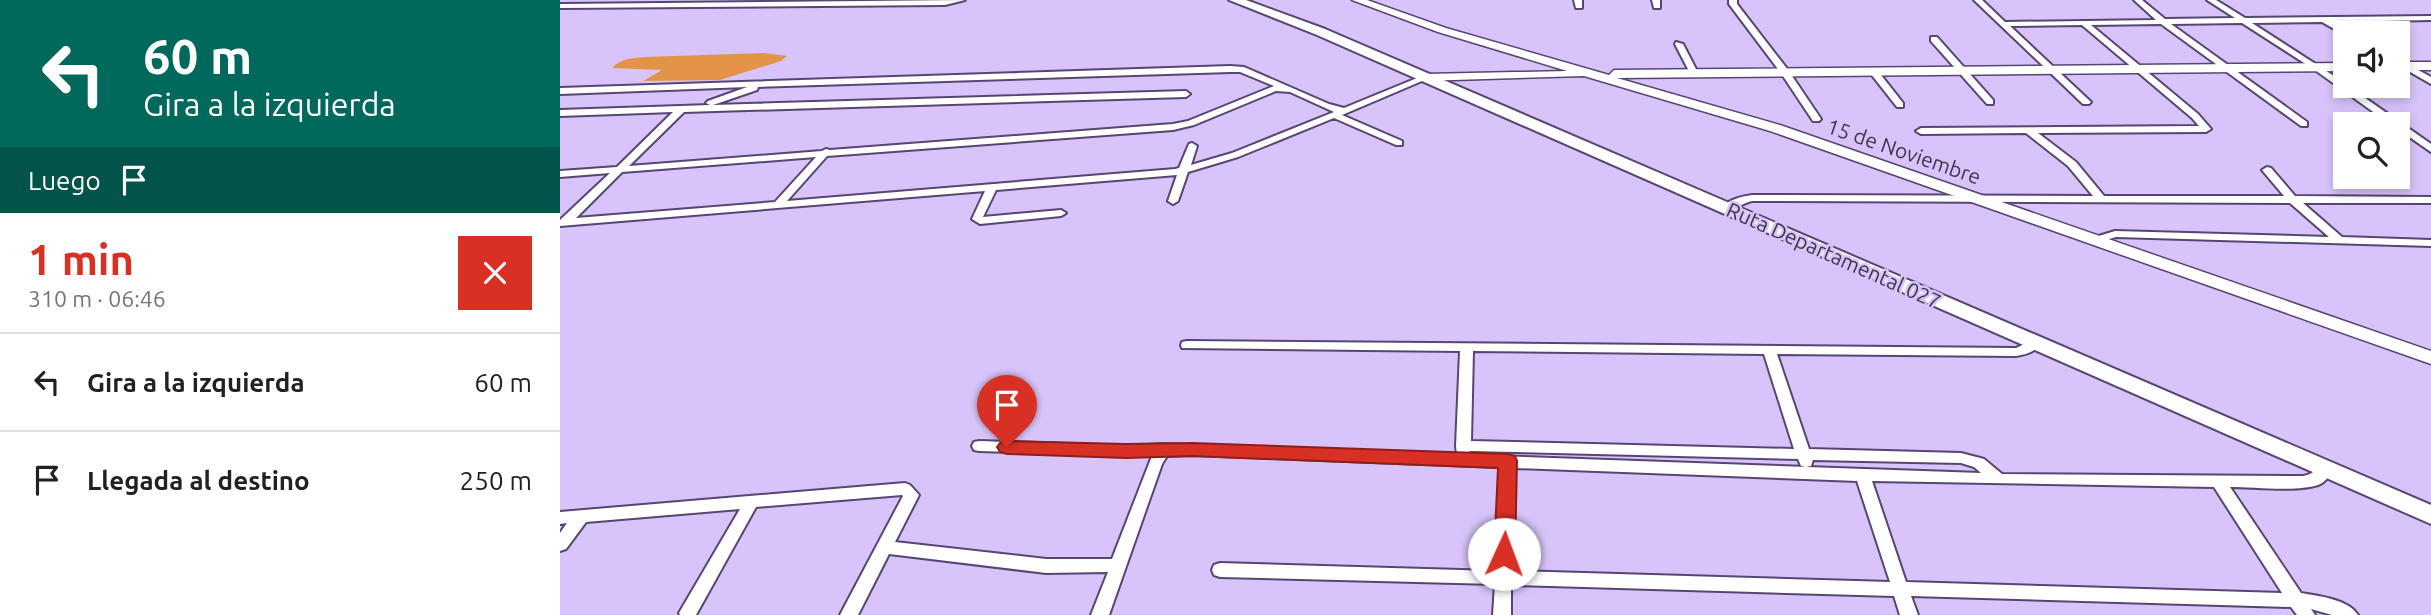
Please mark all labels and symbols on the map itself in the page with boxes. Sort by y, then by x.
street label: 15 de Noviembre [1824,113,1984,189]
street label: Ruta Departamental 027 [1723,197,1945,313]
pin [977,375,1037,447]
position arrow [1467,517,1541,591]

